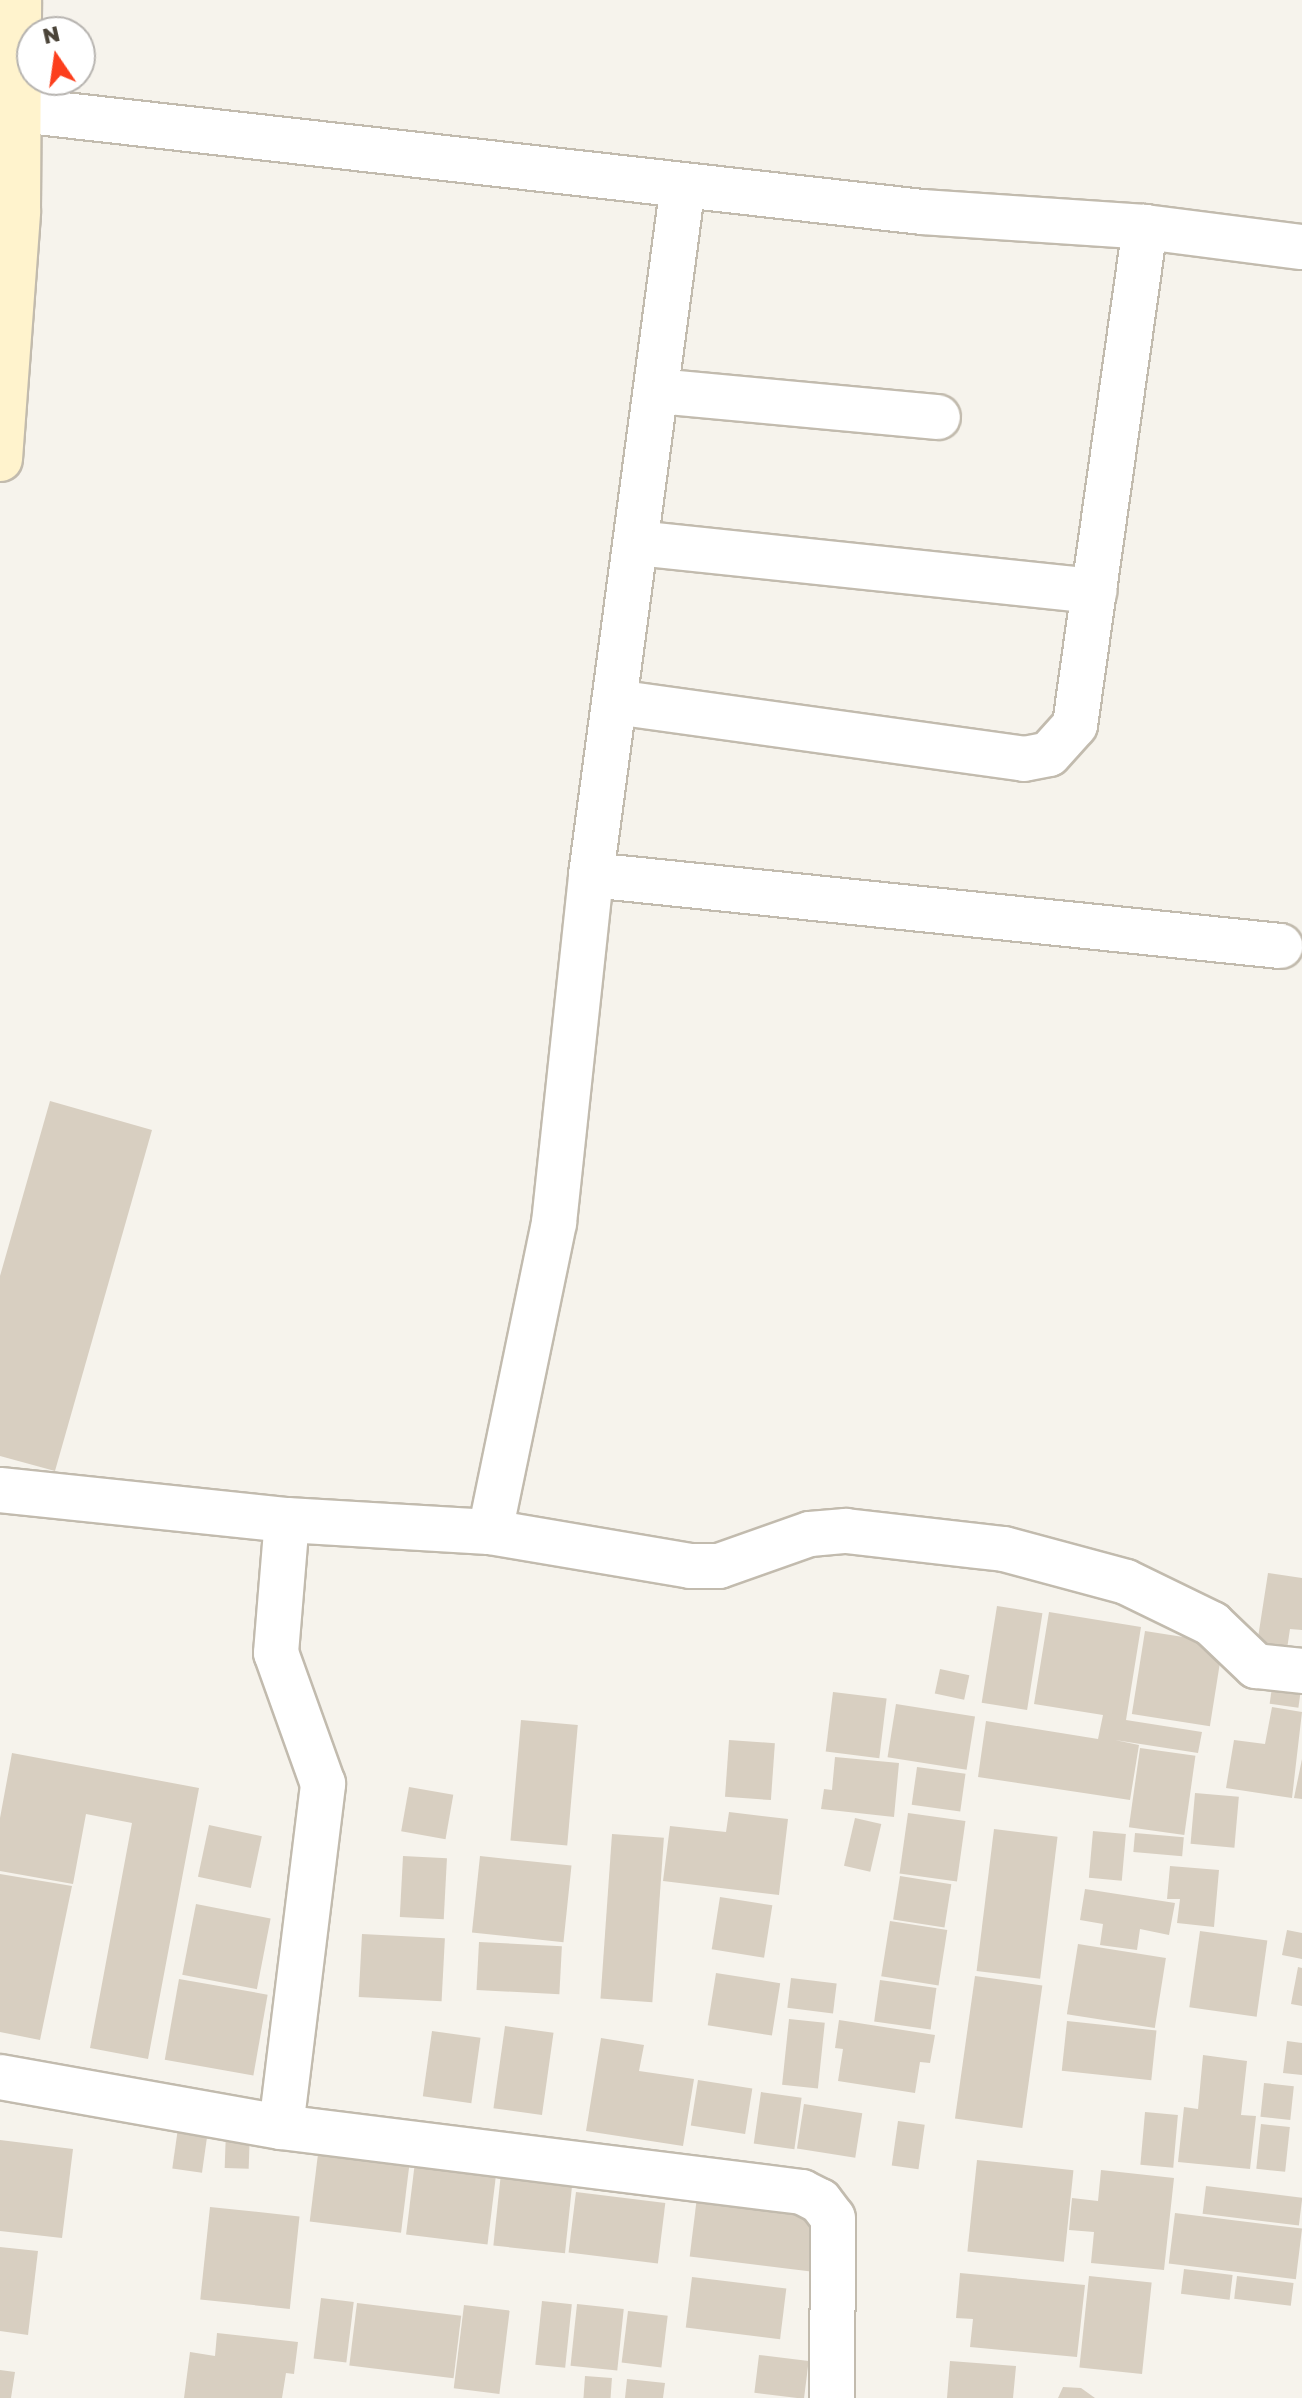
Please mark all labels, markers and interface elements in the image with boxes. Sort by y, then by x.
north arrow [16,16,96,96]
text: N [40,19,62,49]

